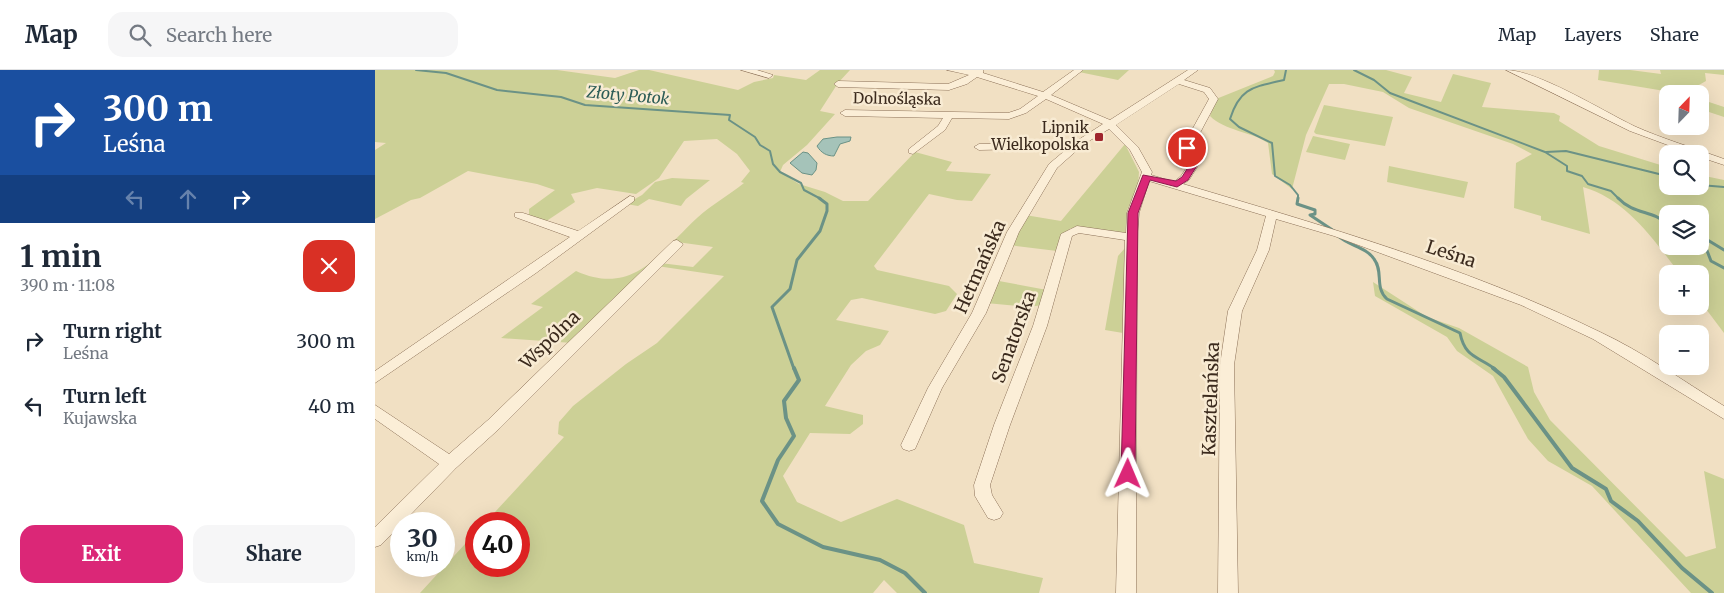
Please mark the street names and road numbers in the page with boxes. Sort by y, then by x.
street label: Dolnośląska [853,88,941,109]
street label: Hetmańska [949,216,1011,317]
street label: Leśna [1423,235,1479,272]
street label: Senatorska [986,287,1041,386]
street label: Wspólna [514,305,585,375]
street label: Kasztelańska [1197,341,1224,456]

